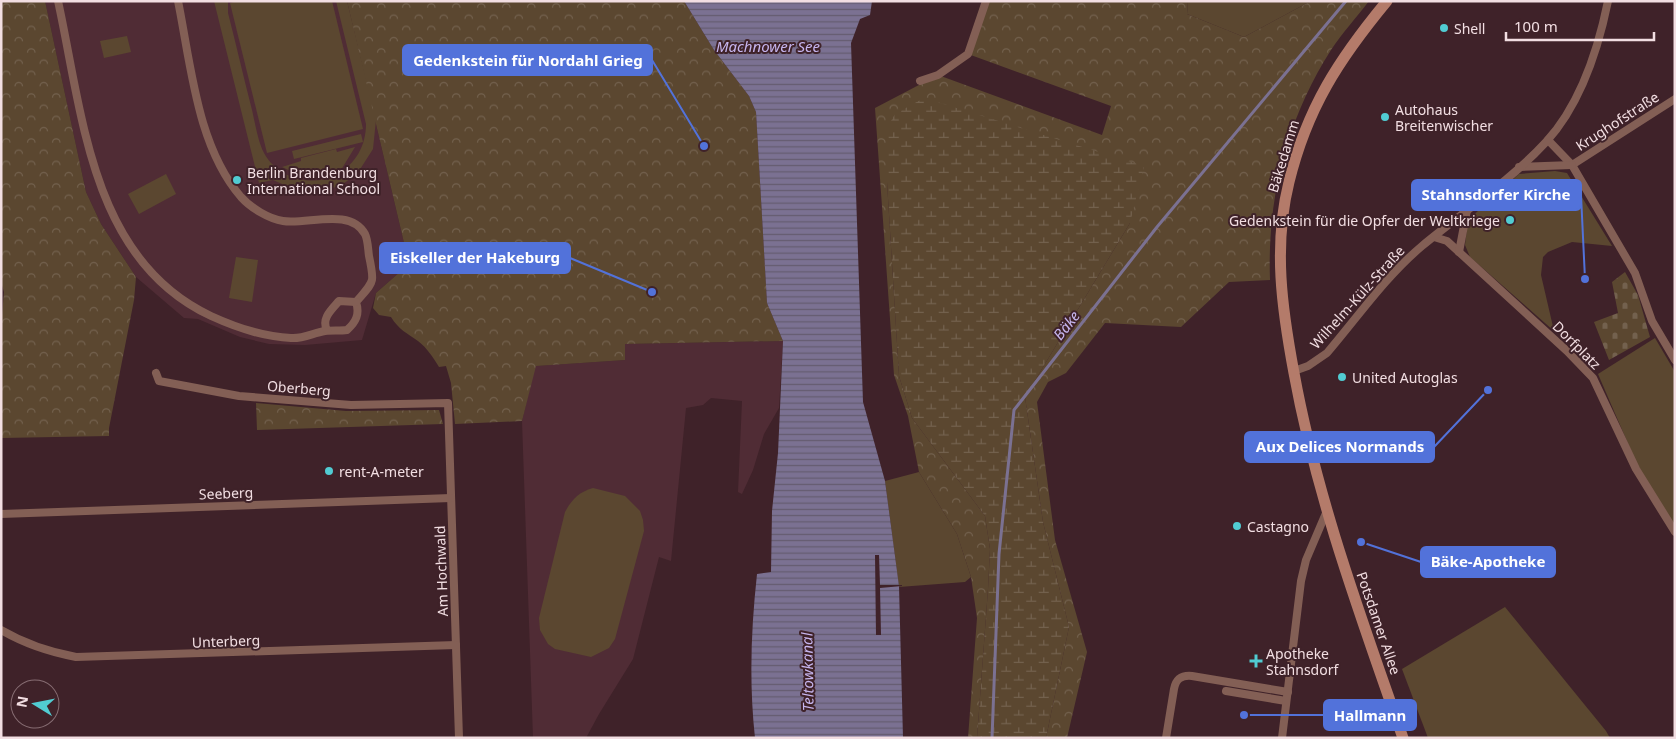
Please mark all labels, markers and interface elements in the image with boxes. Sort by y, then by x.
scale bar [1506,10,1654,42]
text: 100 m [1514,16,1558,36]
place label: Shell [1454,19,1485,38]
marker: Shell [1438,22,1450,34]
water label: Machnower See [716,36,821,56]
callout: Gedenkstein für Nordahl Grieg [403,45,652,75]
text: Gedenkstein für Nordahl Grieg [413,50,643,70]
street label: Krughofstraße [1572,87,1662,155]
place label: Autohaus Breitenwischer [1395,100,1493,135]
marker: Autohaus Breitenwischer [1379,111,1391,123]
street label: Bäkedamm [1263,117,1303,195]
place label: Berlin Brandenburg International School [247,163,380,198]
marker: Berlin Brandenburg International School [231,174,243,186]
callout: Stahnsdorfer Kirche [1412,180,1581,210]
text: Stahnsdorfer Kirche [1421,184,1571,204]
place label: Gedenkstein für die Opfer der Weltkriege [1229,211,1500,230]
marker: Gedenkstein für die Opfer der Weltkriege [1504,214,1516,226]
street label: Wilhelm-Külz-Straße [1305,241,1409,353]
callout: Eiskeller der Hakeburg [380,243,570,273]
text: Eiskeller der Hakeburg [390,247,560,267]
water label: Bäke [1048,306,1084,344]
street label: Dorfplatz [1549,317,1606,374]
place label: United Autoglas [1352,368,1458,387]
marker: United Autoglas [1336,371,1348,383]
street label: Oberberg [266,376,332,400]
callout: Aux Delices Normands [1245,432,1434,462]
text: Aux Delices Normands [1256,436,1424,456]
place label: rent-A-meter [339,462,424,481]
marker: rent-A-meter [323,465,335,477]
street label: Seeberg [199,483,253,503]
place label: Castagno [1247,517,1309,536]
marker: Castagno [1231,520,1243,532]
street label: Am Hochwald [430,525,452,617]
callout: Bäke-Apotheke [1421,547,1555,577]
text: Bäke-Apotheke [1431,551,1545,571]
street label: Potsdamer Allee [1353,569,1406,677]
street label: Unterberg [191,630,261,652]
water label: Teltowkanal [796,631,818,712]
place label: Apotheke Stahnsdorf [1266,644,1339,679]
marker: Apotheke Stahnsdorf [1250,655,1262,667]
north arrow [10,679,60,729]
text: N [11,694,32,709]
callout: Hallmann [1324,700,1416,730]
text: Hallmann [1334,705,1406,725]

